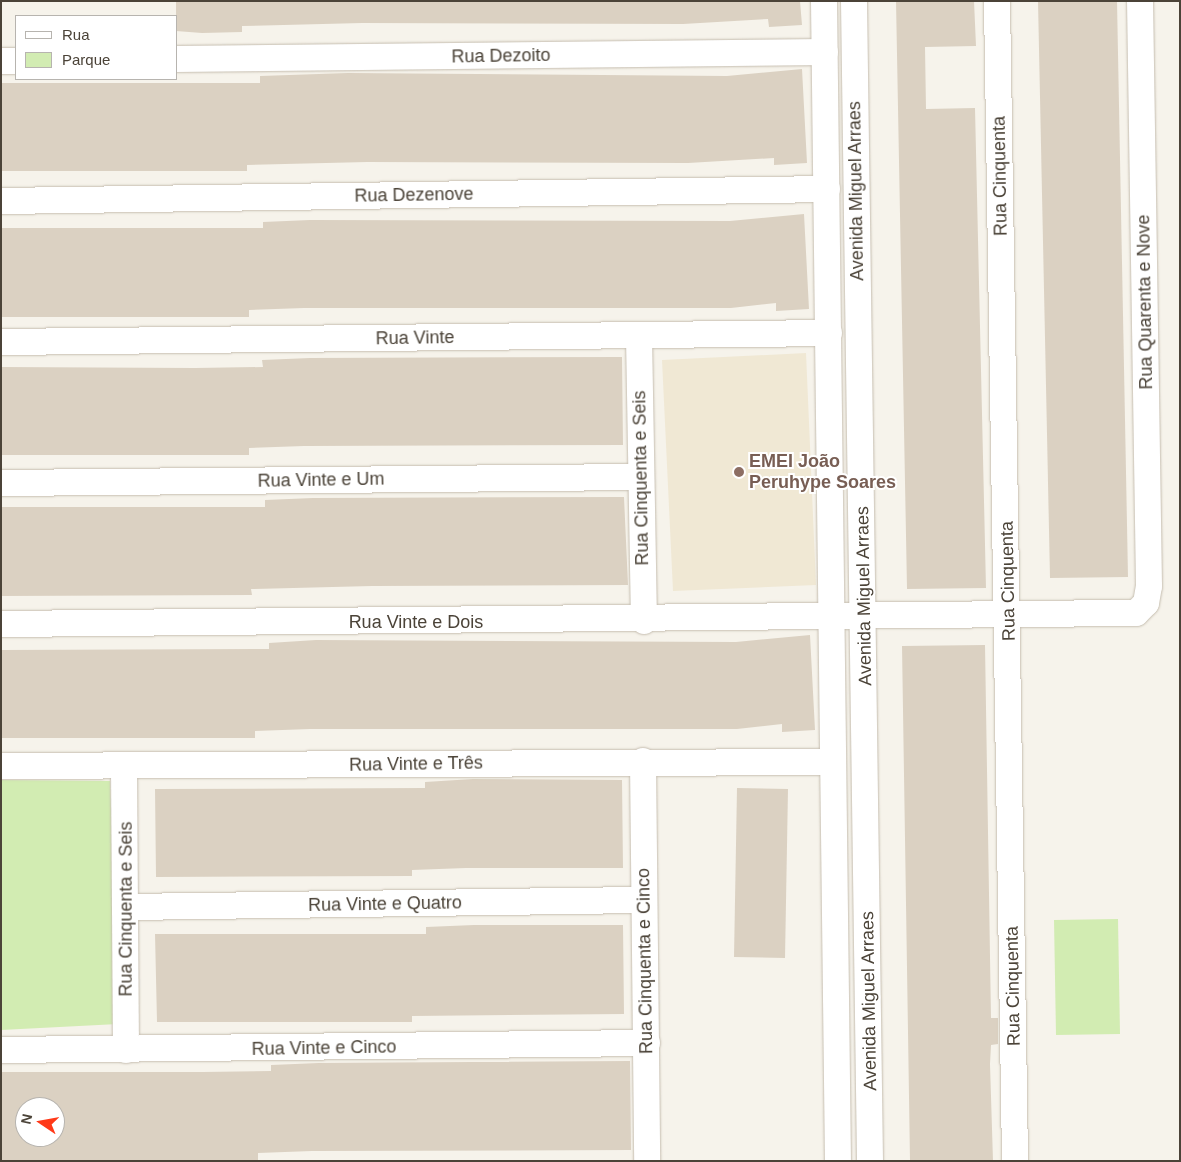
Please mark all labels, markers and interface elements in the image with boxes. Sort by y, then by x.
legend [15,15,178,80]
text: Rua [62,26,90,43]
street label: Rua Dezoito [451,44,551,68]
text: Parque [62,51,110,68]
street label: Avenida Miguel Arraes [844,100,868,282]
street label: Rua Cinquenta [988,116,1012,236]
street label: Rua Dezenove [354,183,474,207]
street label: Rua Quarenta e Nove [1133,214,1157,390]
street label: Rua Vinte [375,327,455,349]
street label: Rua Cinquenta e Seis [629,390,653,566]
place label: EMEI João Peruhype Soares [749,451,896,494]
marker: EMEI João Peruhype Soares [733,466,745,478]
street label: Rua Vinte e Um [257,468,385,492]
street label: Avenida Miguel Arraes [852,505,876,687]
street label: Rua Cinquenta [996,521,1020,641]
street label: Rua Vinte e Dois [349,611,483,633]
street label: Rua Vinte e Três [349,752,483,776]
street label: Rua Cinquenta e Seis [115,821,137,997]
street label: Rua Cinquenta e Cinco [633,868,657,1054]
street label: Rua Vinte e Quatro [308,892,462,916]
street label: Avenida Miguel Arraes [857,910,881,1092]
street label: Rua Cinquenta [1001,926,1025,1046]
street label: Rua Vinte e Cinco [251,1036,397,1060]
north arrow [15,1097,65,1147]
text: N [17,1112,35,1126]

